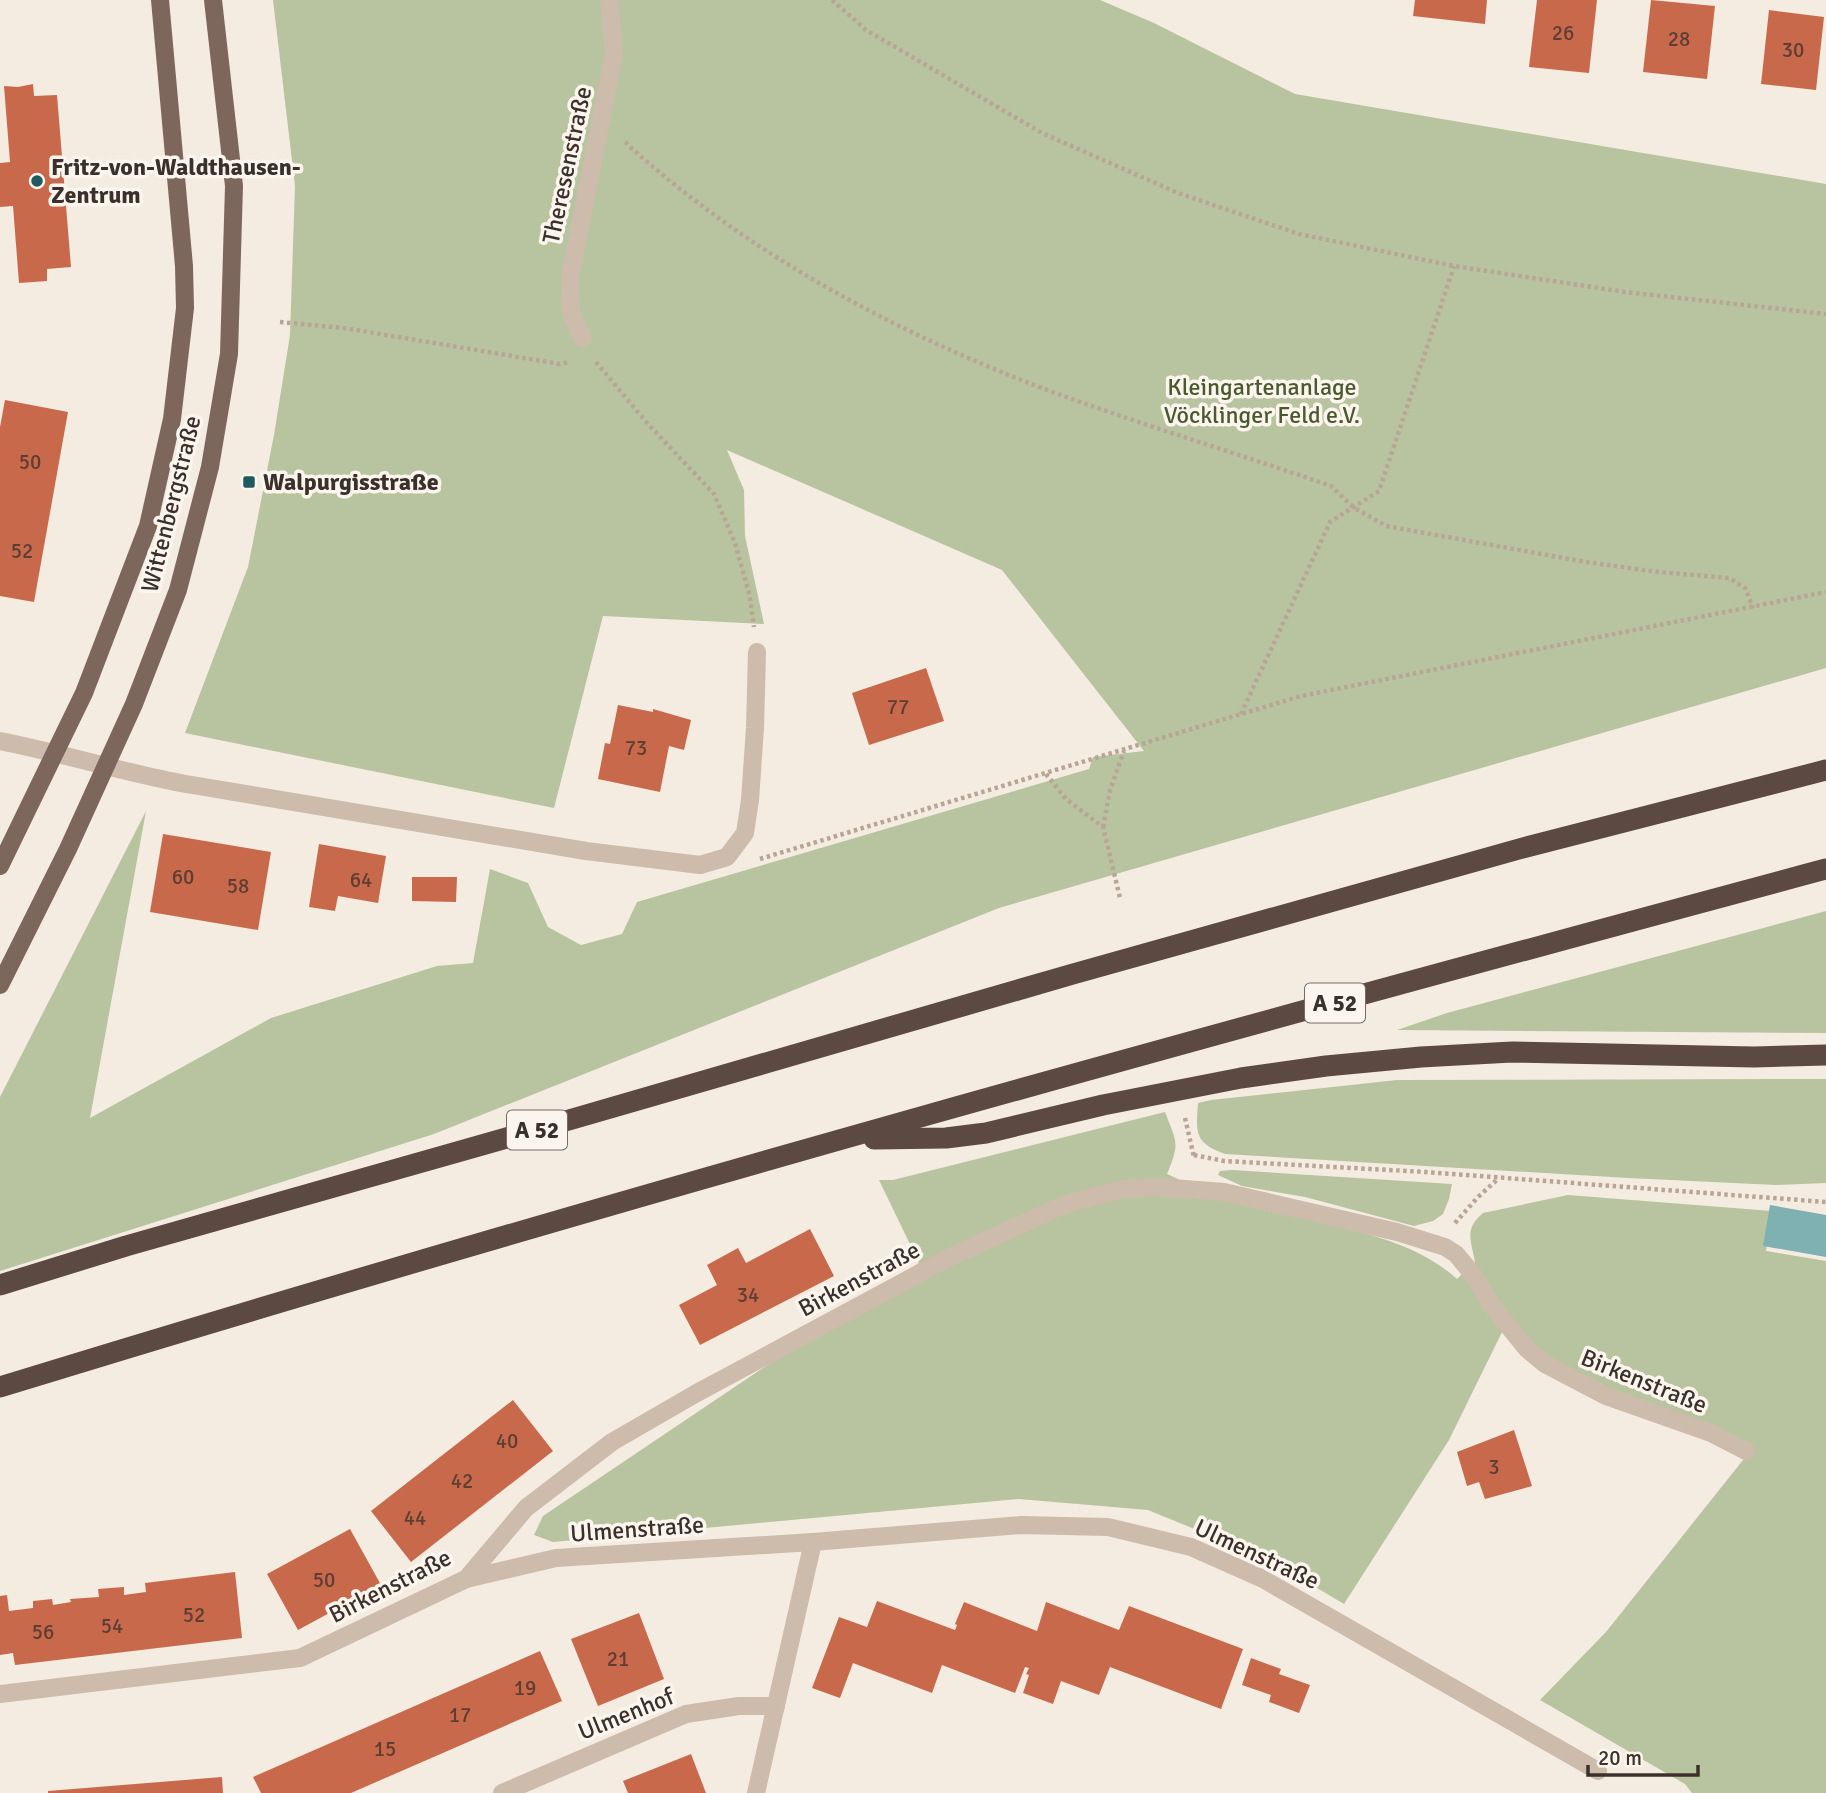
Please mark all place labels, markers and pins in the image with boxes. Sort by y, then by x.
place label: Fritz-von-Waldthausen- Zentrum [51,152,301,210]
marker: Fritz-von-Waldthausen- Zentrum [29,173,45,189]
place label: Walpurgisstraße [263,467,439,497]
marker: Walpurgisstraße [241,474,257,490]

